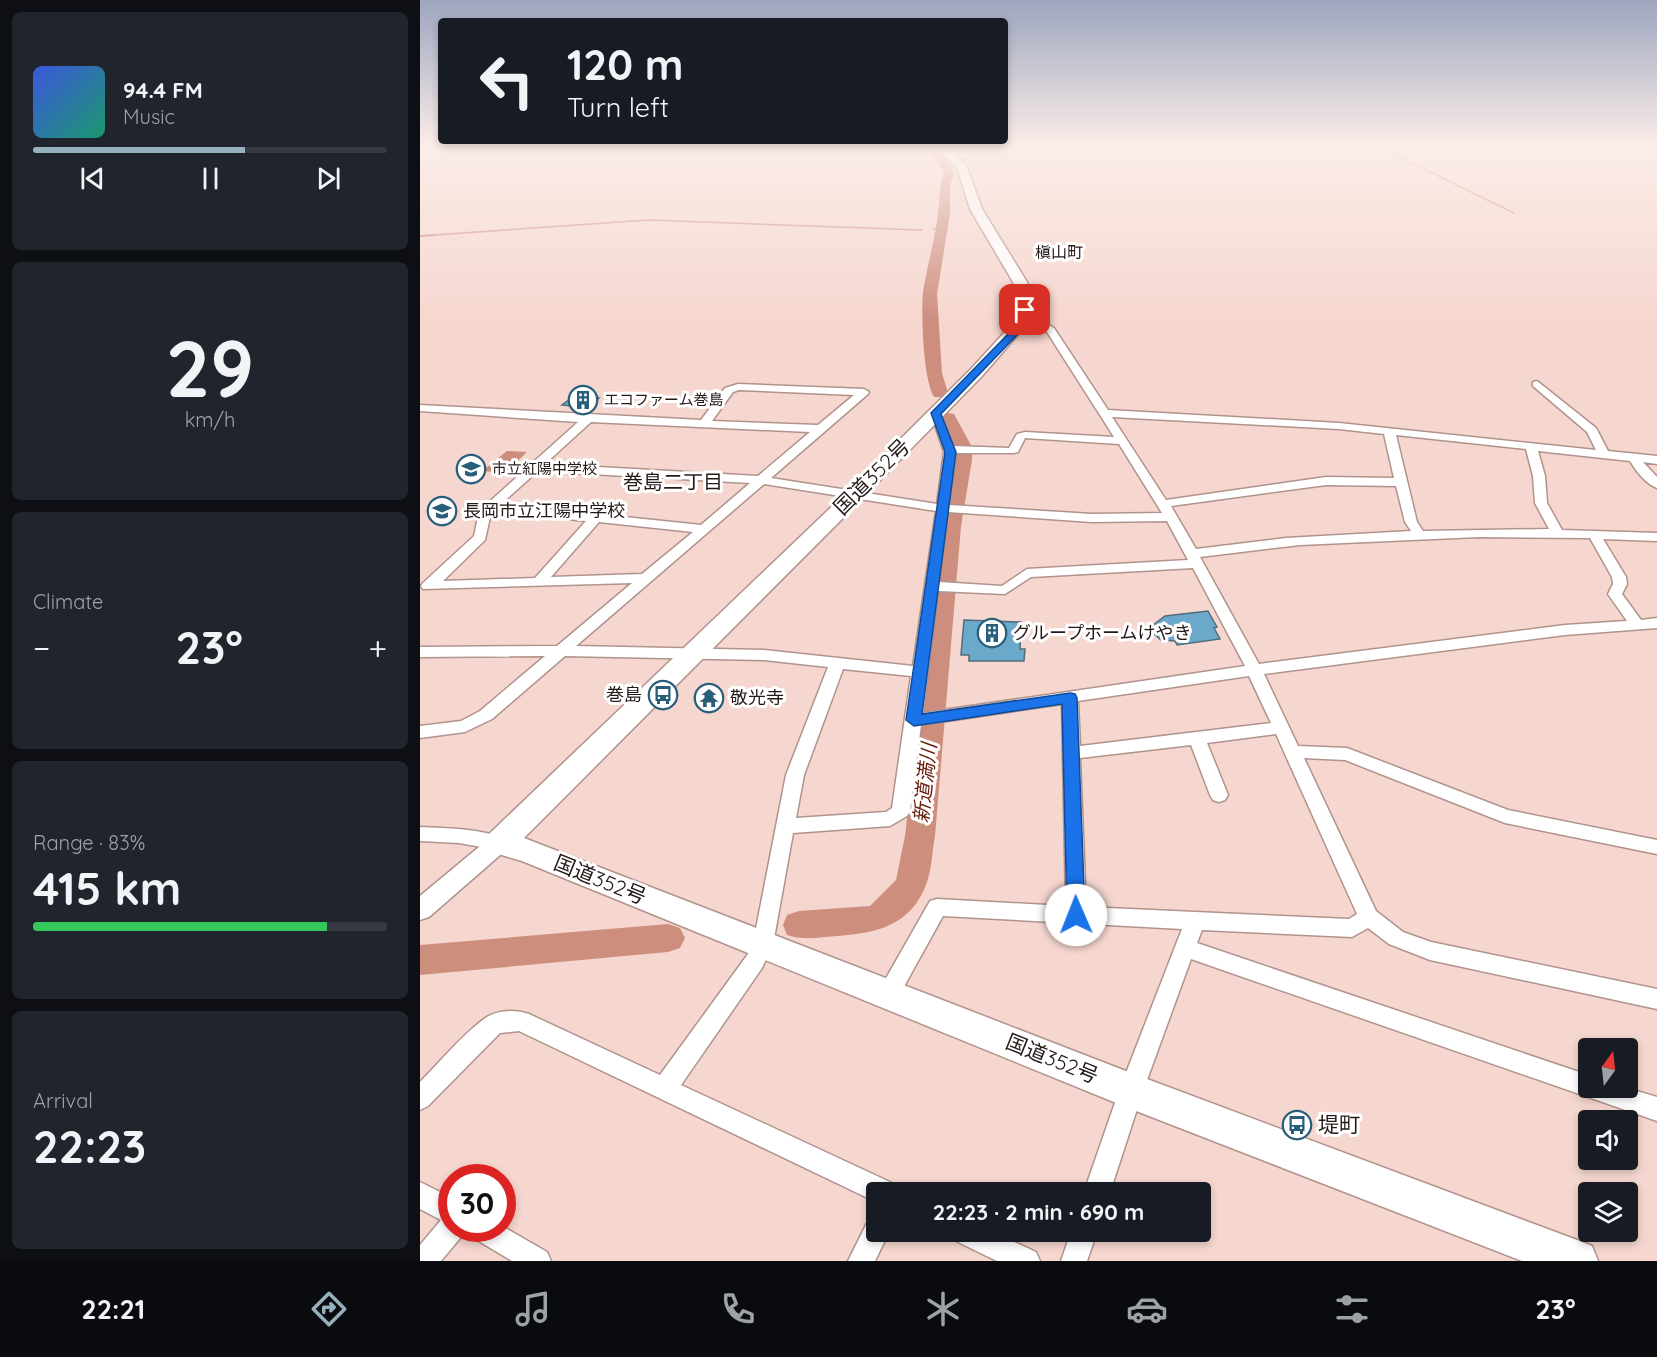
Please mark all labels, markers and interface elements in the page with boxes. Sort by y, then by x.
text: 120 m [567,38,684,91]
icon: left [468,42,546,120]
text: 94.4 FM [123,76,203,104]
text: Turn left [567,90,669,124]
text: Music [123,104,175,129]
icon: previous [76,162,109,195]
icon: pause [194,162,227,195]
icon: next [312,162,345,195]
district label: 槇山町 [1035,242,1083,262]
pin [999,284,1050,335]
icon: arrive [1008,293,1041,326]
text: 29 [166,319,254,417]
building icon: エコファーム巻島 [567,384,599,416]
place label: エコファーム巻島 [604,390,724,409]
text: km/h [185,407,235,432]
street label: 国道352号 [828,433,915,520]
school or university icon: 市立紅陽中学校 [455,453,487,485]
place label: 市立紅陽中学校 [492,459,597,478]
district label: 巻島二丁目 [623,469,723,494]
school or university icon: 長岡市立江陽中学校 [426,495,458,527]
place label: 長岡市立江陽中学校 [463,499,625,522]
text: Climate [33,589,103,614]
building icon: グループホームけやき [976,617,1008,649]
text: 23° [176,619,243,675]
place label: グループホームけやき [1013,621,1191,644]
text: − [33,627,50,668]
text: + [368,627,387,668]
bus stop icon: 巻島 [647,679,679,711]
temple icon: 敬光寺 [693,682,725,714]
place label: 巻島 [606,683,642,706]
place label: 敬光寺 [730,686,784,709]
water label: 新道満川 [908,740,941,824]
text: Range · 83% [33,830,145,855]
street label: 国道352号 [550,849,650,909]
text: 415 km [33,860,181,916]
position arrow [1044,883,1108,947]
street label: 国道352号 [1002,1028,1102,1088]
north arrow [1578,1038,1638,1098]
map controls [1578,1038,1638,1242]
text: Arrival [33,1088,93,1113]
bus stop icon: 堤町 [1281,1109,1313,1141]
button: sound [1578,1110,1638,1170]
place label: 堤町 [1318,1111,1360,1137]
text: 22:23 [33,1118,146,1174]
speed limit sign: 30 [438,1164,516,1242]
button: layers [1578,1182,1638,1242]
text: 22:23 · 2 min · 690 m [933,1198,1144,1226]
icon: directions [308,1288,350,1330]
icon: music [512,1288,554,1330]
icon: phone [717,1288,759,1330]
icon: climate [922,1288,964,1330]
icon: car [1126,1288,1168,1330]
icon: filters [1331,1288,1373,1330]
text: 22:21 [81,1292,145,1326]
text: 23° [1535,1292,1576,1326]

